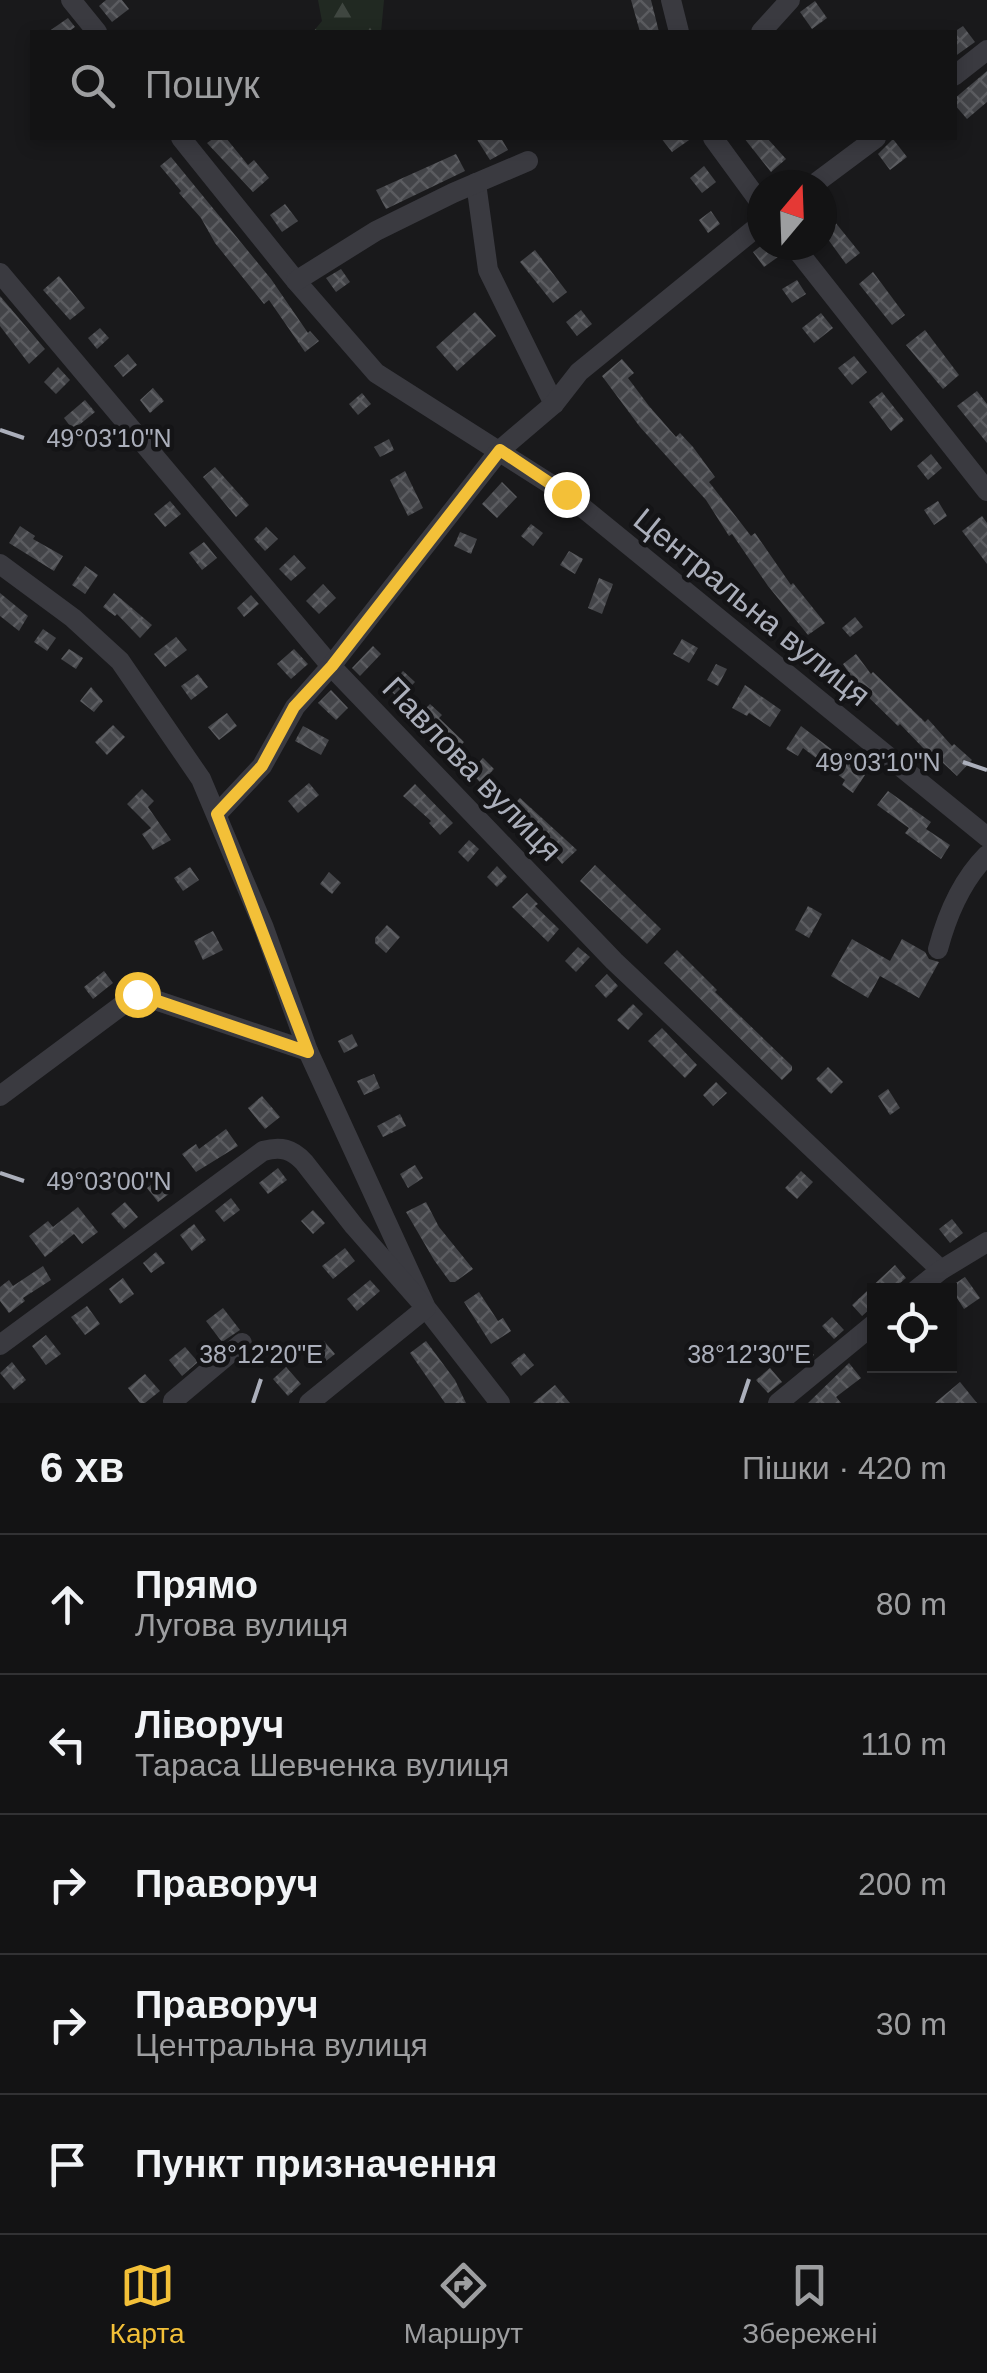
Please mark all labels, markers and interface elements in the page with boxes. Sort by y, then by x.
search box [30,30,957,140]
icon: search [65,58,120,113]
text: Пошук [145,64,260,106]
north arrow [747,170,837,260]
text: 49°03'10"N [46,424,172,452]
route end [544,472,590,518]
street label: Центральна вулиця [627,501,877,713]
street label: Павлова вулиця [375,670,569,868]
text: 49°03'10"N [815,748,941,776]
route start [115,972,161,1018]
text: 49°03'00"N [46,1167,172,1195]
map controls [867,1283,957,1373]
button: locate [867,1283,957,1373]
text: 38°12'20"E [199,1340,323,1368]
text: 38°12'30"E [687,1340,811,1368]
text: 6 хв [40,1444,124,1491]
text: Пішки · 420 m [742,1450,947,1486]
text: Прямо [135,1564,258,1606]
icon: ahead [40,1577,95,1632]
text: 80 m [876,1586,947,1622]
text: Лугова вулиця [135,1607,348,1643]
text: Ліворуч [135,1704,284,1746]
icon: left [40,1717,95,1772]
text: 110 m [860,1726,947,1762]
text: Тараса Шевченка вулиця [135,1747,509,1783]
icon: right [40,1857,95,1912]
text: Праворуч [135,1863,319,1905]
text: 200 m [858,1866,947,1902]
text: Праворуч [135,1984,319,2026]
icon: right [40,1997,95,2052]
text: 30 m [876,2006,947,2042]
text: Центральна вулиця [135,2027,428,2063]
icon: arrive [40,2137,95,2192]
text: Пункт призначення [135,2143,497,2185]
tab: Карта [110,2258,185,2350]
tab: Маршрут [404,2258,523,2350]
tab: Збережені [742,2258,877,2350]

